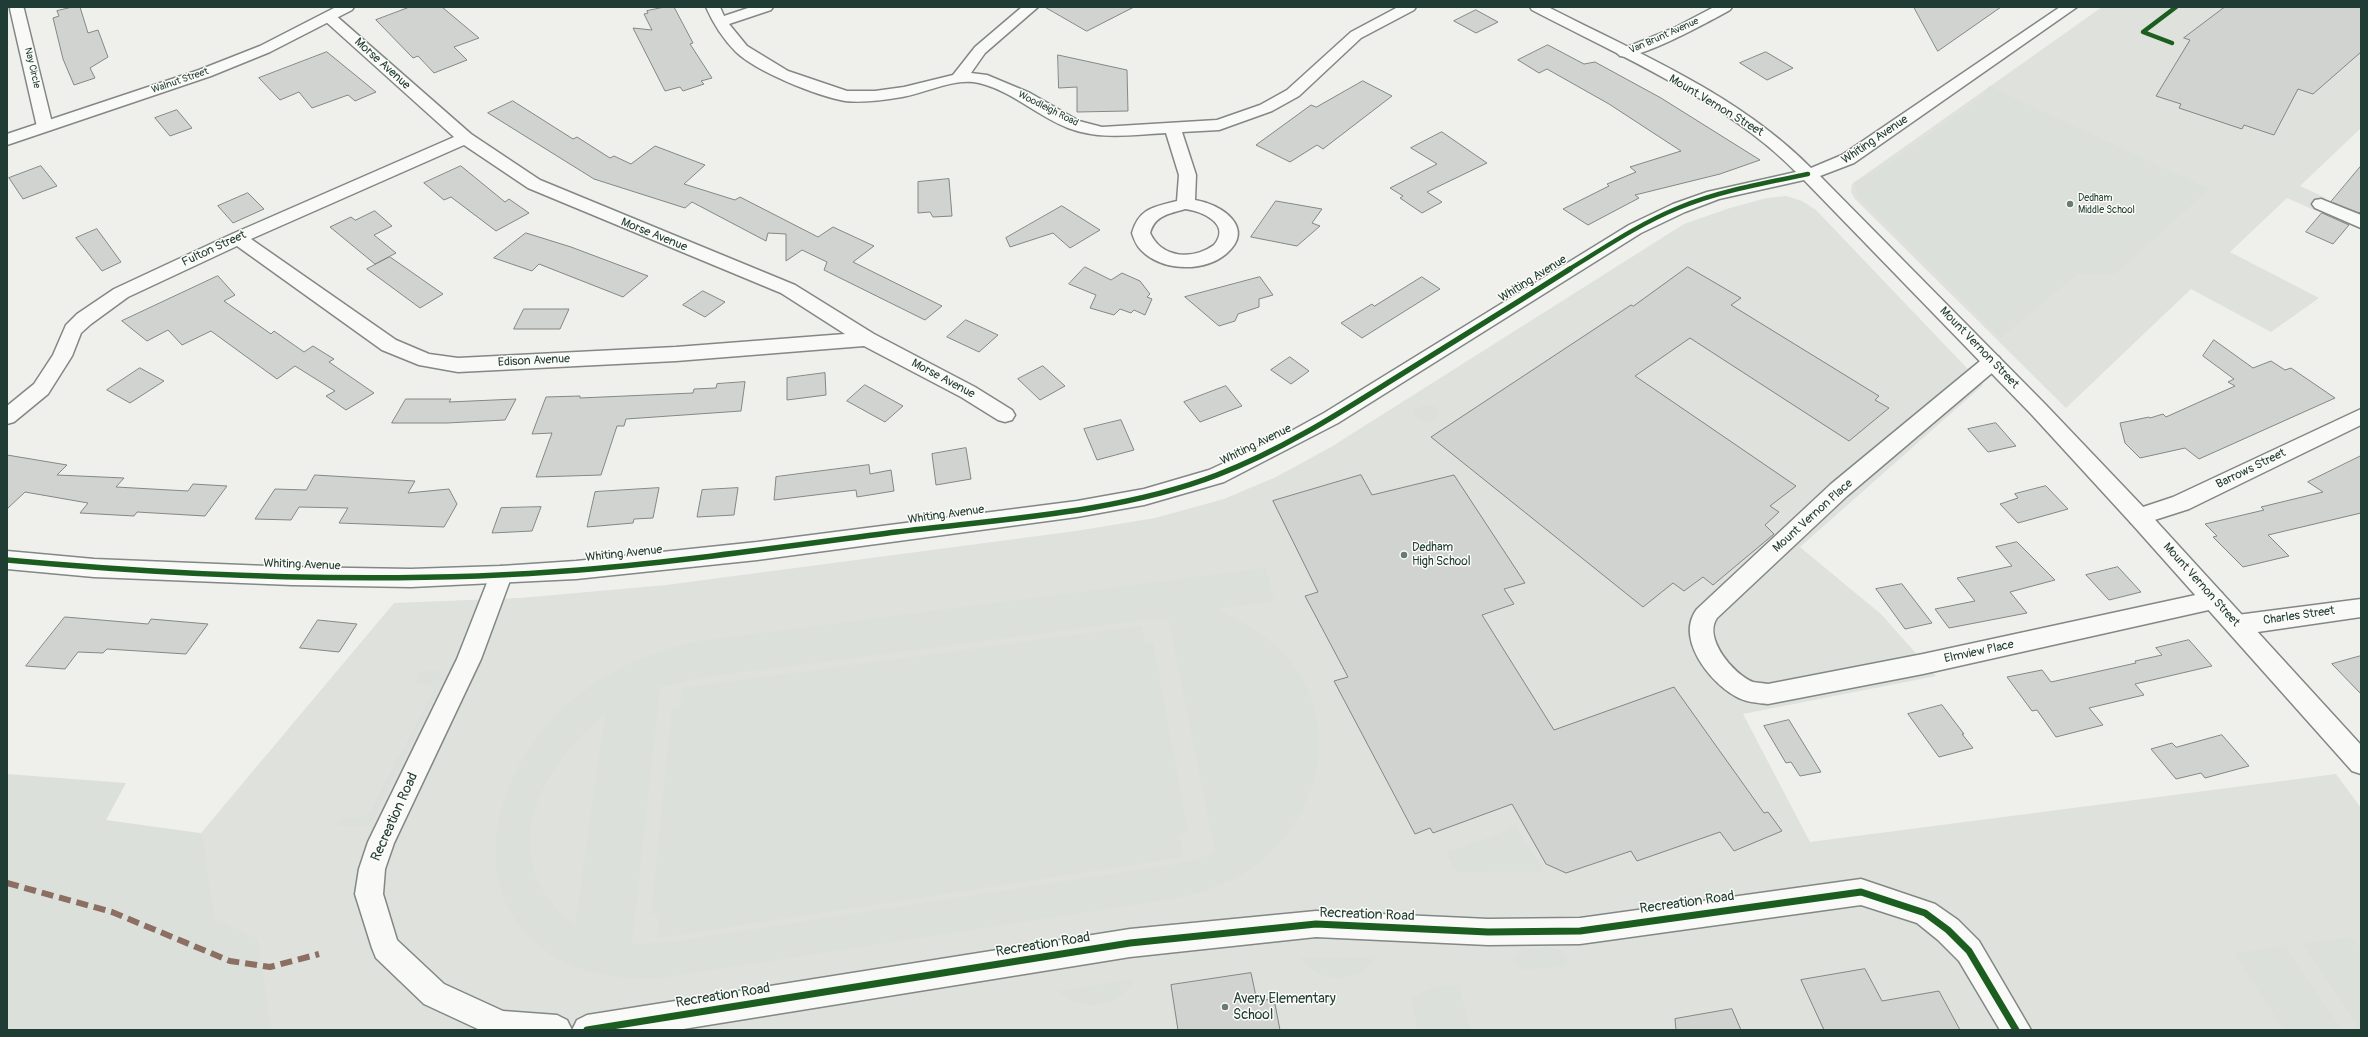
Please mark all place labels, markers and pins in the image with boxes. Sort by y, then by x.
place label: Dedham Middle School [2078,192,2135,216]
marker: Dedham Middle School [2065,199,2075,209]
place label: Dedham High School [1412,541,1471,569]
marker: Dedham High School [1399,550,1409,560]
place label: Avery Elementary School [1233,991,1336,1024]
marker: Avery Elementary School [1220,1002,1230,1012]

